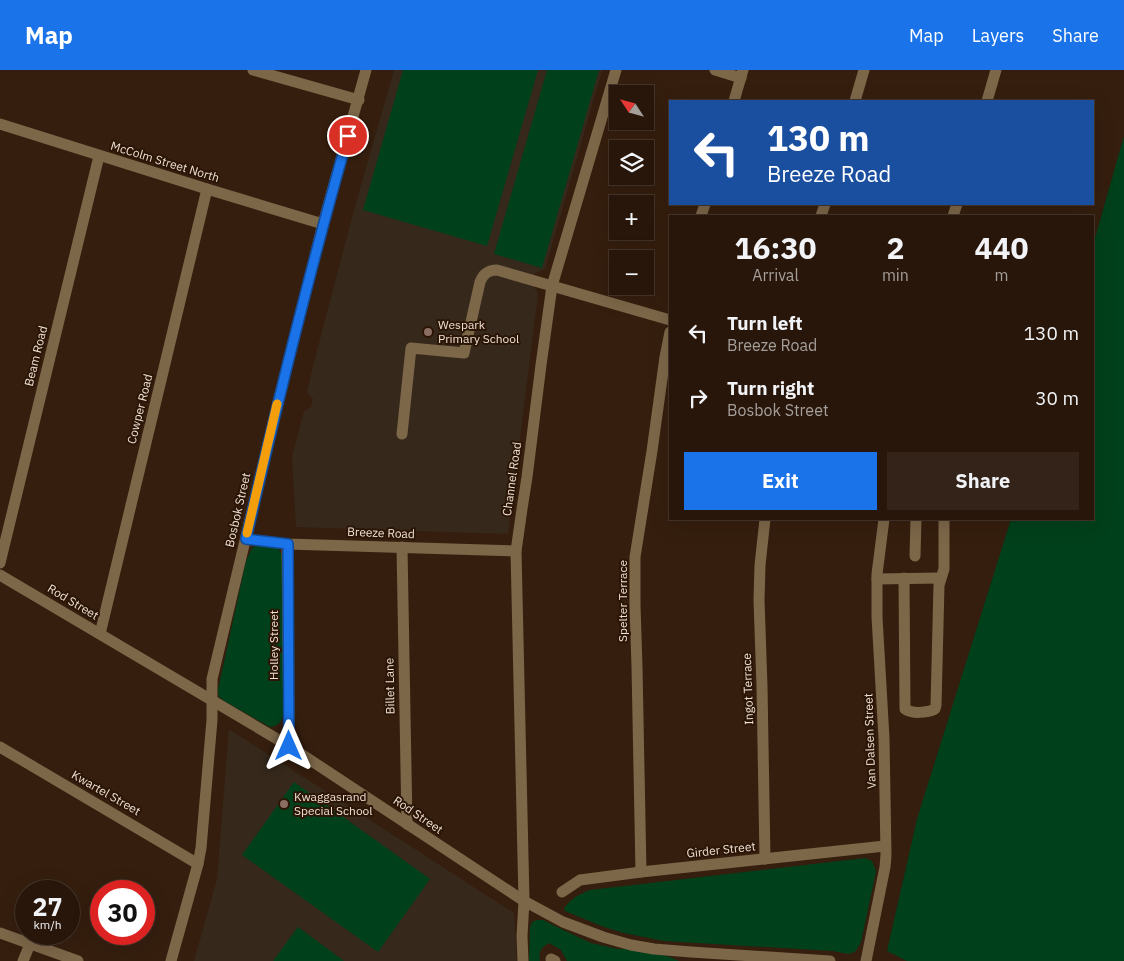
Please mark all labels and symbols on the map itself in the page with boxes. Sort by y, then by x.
north arrow [609,85,654,130]
pin [327,115,369,157]
street label: McColm Street North [109,138,221,185]
place label: Wespark Primary School [438,317,519,346]
street label: Beam Road [21,324,50,388]
marker: Wespark Primary School [422,326,434,338]
street label: Cowper Road [124,372,155,445]
street label: Channel Road [499,441,524,517]
street label: Bosbok Street [222,471,253,549]
street label: Breeze Road [347,524,415,541]
street label: Spelter Terrace [615,560,630,642]
street label: Rod Street [45,580,102,623]
street label: Holley Street [266,610,281,680]
street label: Ingot Terrace [739,652,756,725]
street label: Billet Lane [381,657,397,715]
street label: Van Dalsen Street [860,693,879,789]
position arrow [262,719,314,771]
street label: Kwartel Street [69,767,143,818]
place label: Kwaggasrand Special School [294,789,373,818]
street label: Rod Street [390,792,446,837]
marker: Kwaggasrand Special School [278,798,290,810]
street label: Girder Street [686,838,756,861]
speed limit sign: 30 [90,880,155,945]

